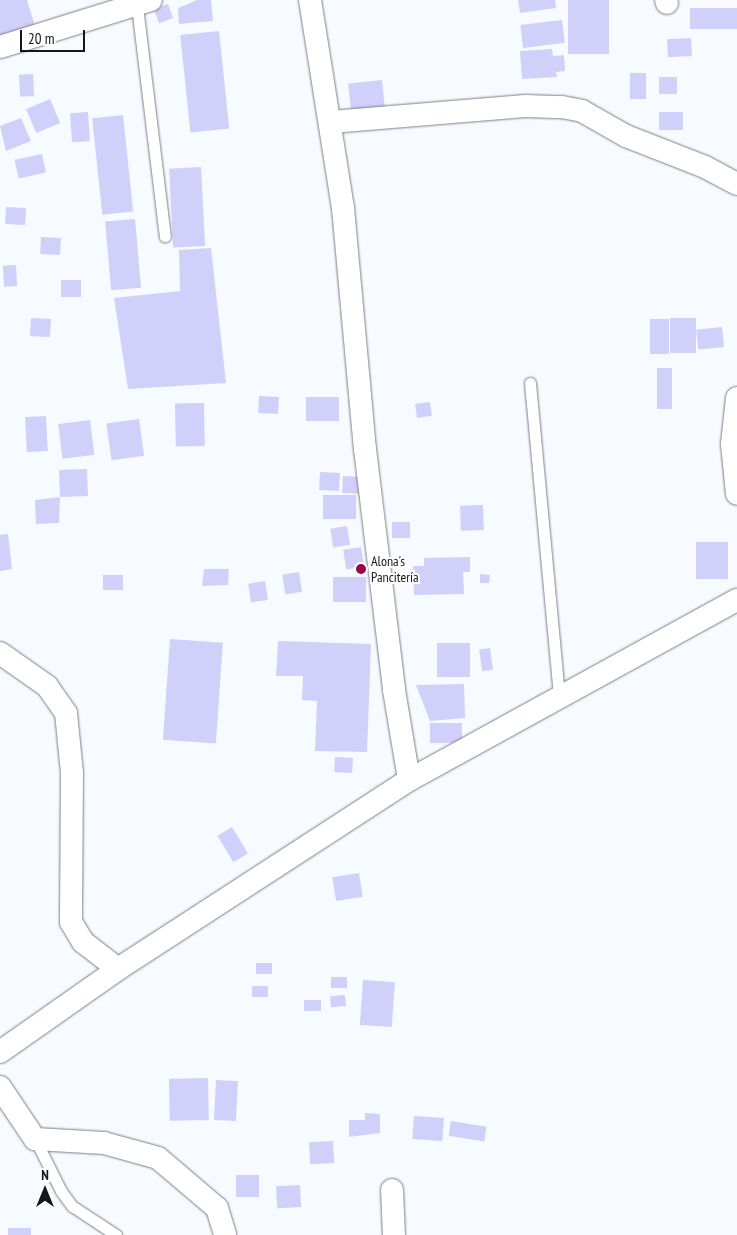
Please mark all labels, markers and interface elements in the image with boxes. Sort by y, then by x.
scale bar [22,20,88,52]
text: 20 m [28,29,54,48]
place label: Alona's Pancitería [371,553,419,586]
marker: Alona's Pancitería [355,563,367,575]
north arrow [20,1165,70,1215]
text: N [41,1166,49,1184]

